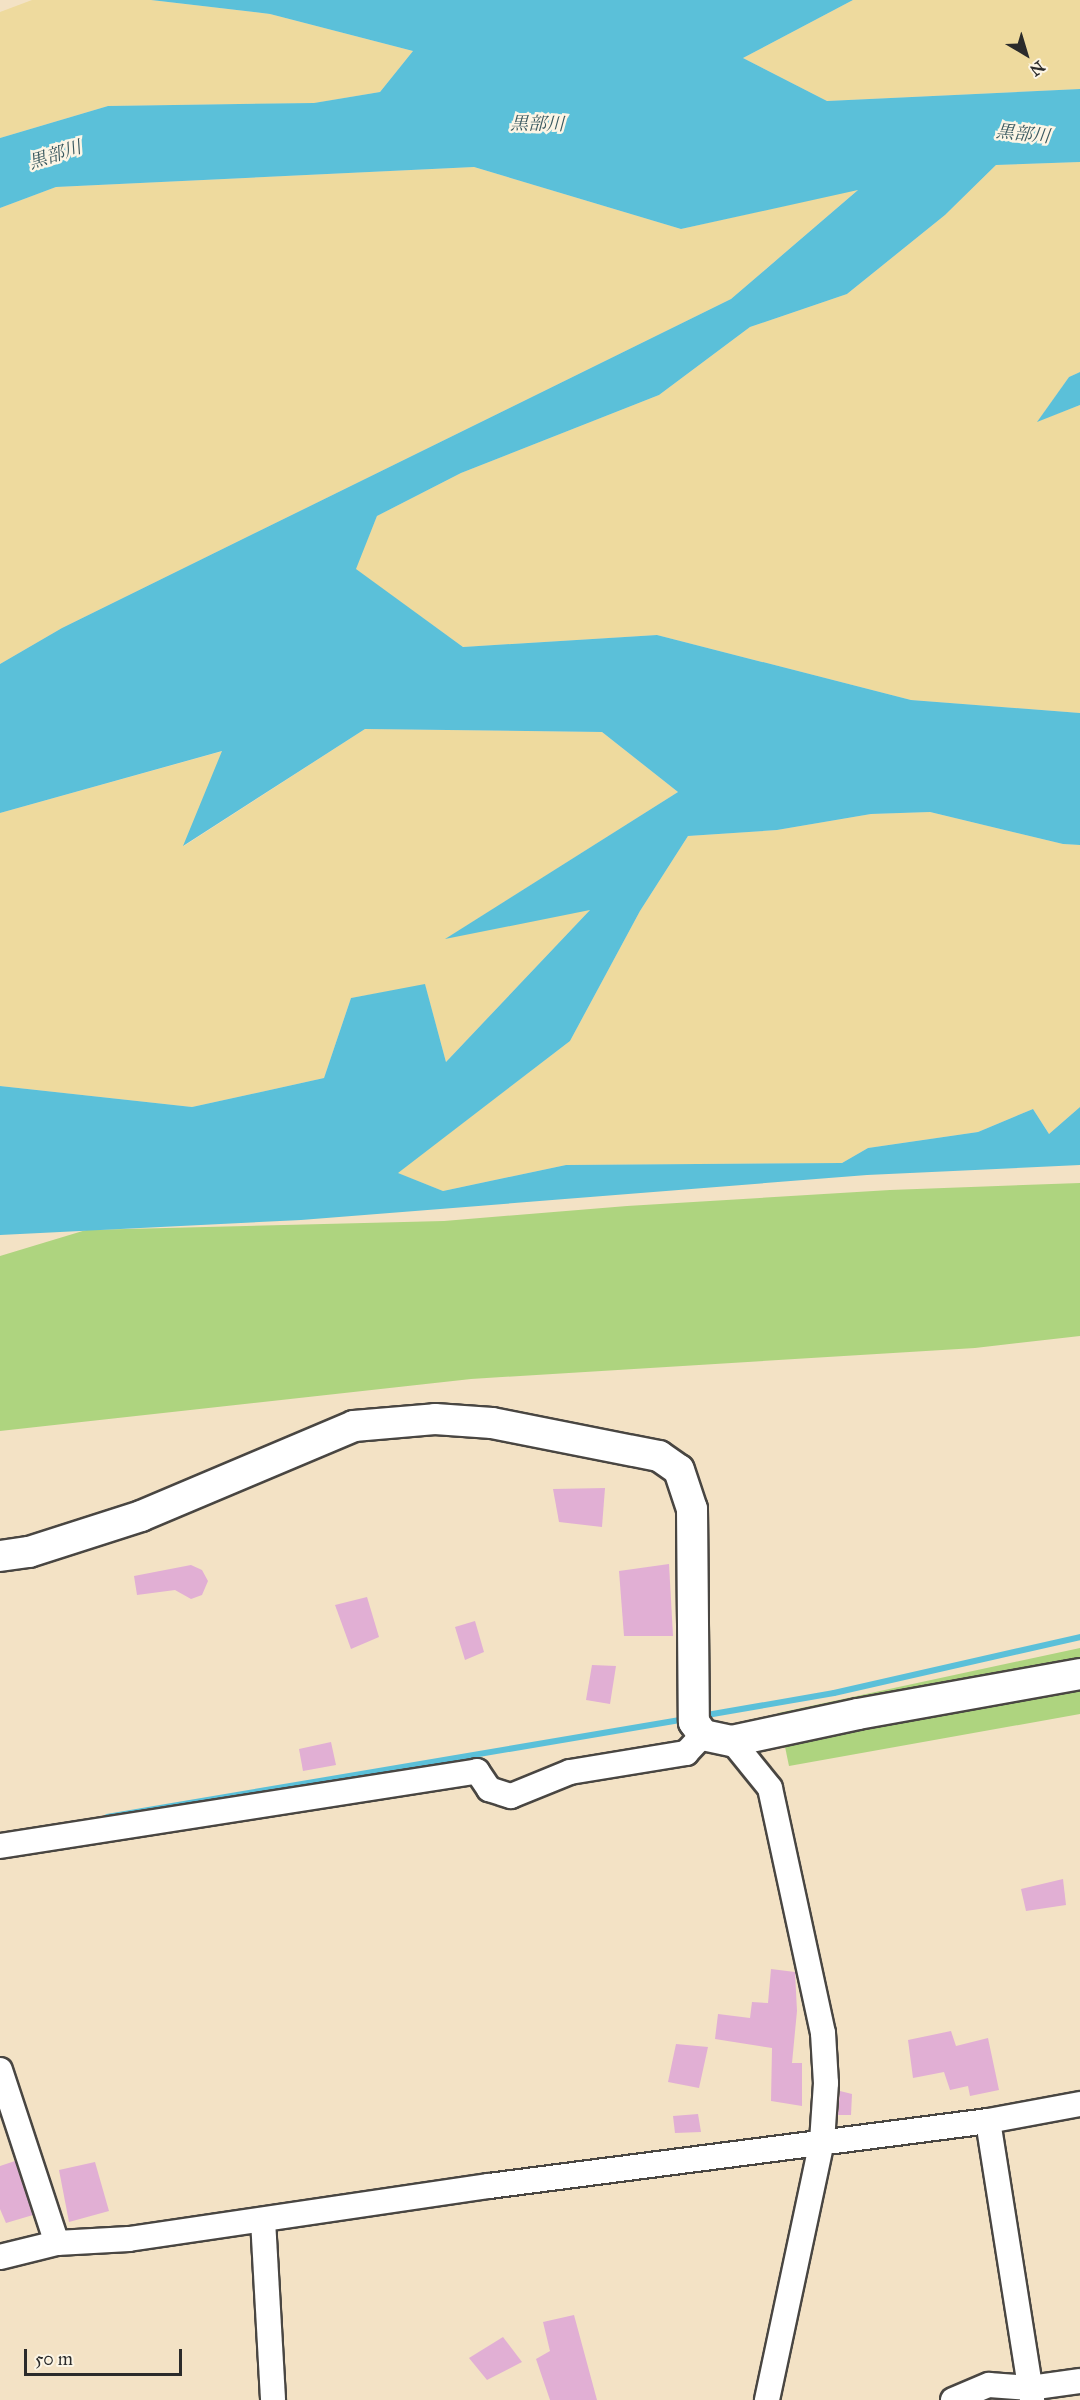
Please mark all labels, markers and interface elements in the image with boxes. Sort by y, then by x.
north arrow [996,24,1056,84]
text: N [1026,57,1049,80]
water label: 黒部川 [510,113,564,135]
water label: 黒部川 [995,120,1051,148]
water label: 黒部川 [26,136,84,174]
scale bar [27,2337,184,2375]
text: 50 m [35,2348,73,2370]

